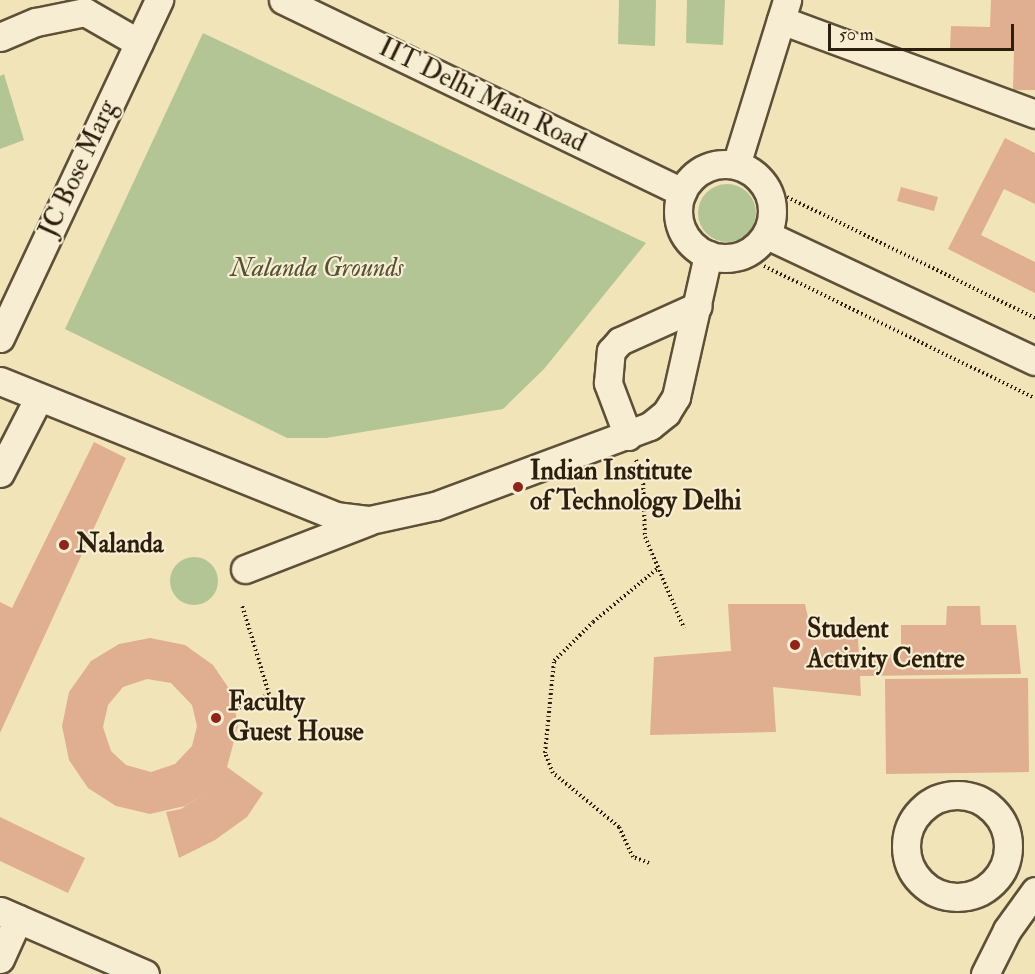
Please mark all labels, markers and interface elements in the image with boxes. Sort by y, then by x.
scale bar [831,12,1017,50]
text: 50 m [839,23,874,46]
street label: IIT Delhi Main Road [373,32,591,160]
street label: JC Bose Marg [34,95,124,243]
park label: Nalanda Grounds [231,253,403,285]
place label: Indian Institute of Technology Delhi [530,456,741,518]
marker: Indian Institute of Technology Delhi [511,480,525,494]
place label: Nalanda [76,529,164,561]
marker: Nalanda [57,538,71,552]
place label: Student Activity Centre [807,614,965,676]
marker: Student Activity Centre [788,638,802,652]
place label: Faculty Guest House [228,687,364,748]
marker: Faculty Guest House [209,711,223,725]

